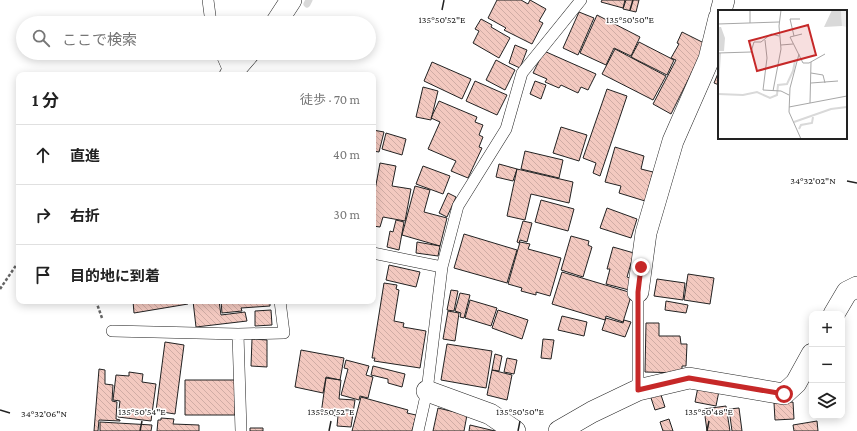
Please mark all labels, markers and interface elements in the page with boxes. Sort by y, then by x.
inset map [718,10,847,139]
text: 135°50'52"E [419,14,466,25]
text: 135°50'50"E [606,14,655,25]
search box [16,16,376,60]
icon: search [30,27,52,49]
text: ここで検索 [62,32,137,48]
text: 1 分 [32,91,59,110]
text: 徒歩 · 70 m [300,92,360,107]
icon: ahead [32,144,54,166]
text: 40 m [333,147,360,162]
text: 直進 [70,148,100,164]
text: 34°32'02"N [790,175,836,186]
icon: right [32,204,54,226]
text: 30 m [334,207,360,222]
text: 右折 [70,208,100,224]
route end [632,258,650,276]
icon: arrive [32,264,54,286]
text: 目的地に到着 [70,268,160,284]
map controls [809,311,845,419]
button: + [809,311,845,347]
button: − [809,347,845,383]
button: layers [809,383,845,419]
route start [775,385,793,403]
text: 135°50'54"E [118,406,166,417]
text: 135°50'52"E [308,406,355,417]
text: 135°50'50"E [496,406,545,417]
text: 135°50'48"E [685,406,734,417]
text: 34°32'06"N [21,408,67,419]

